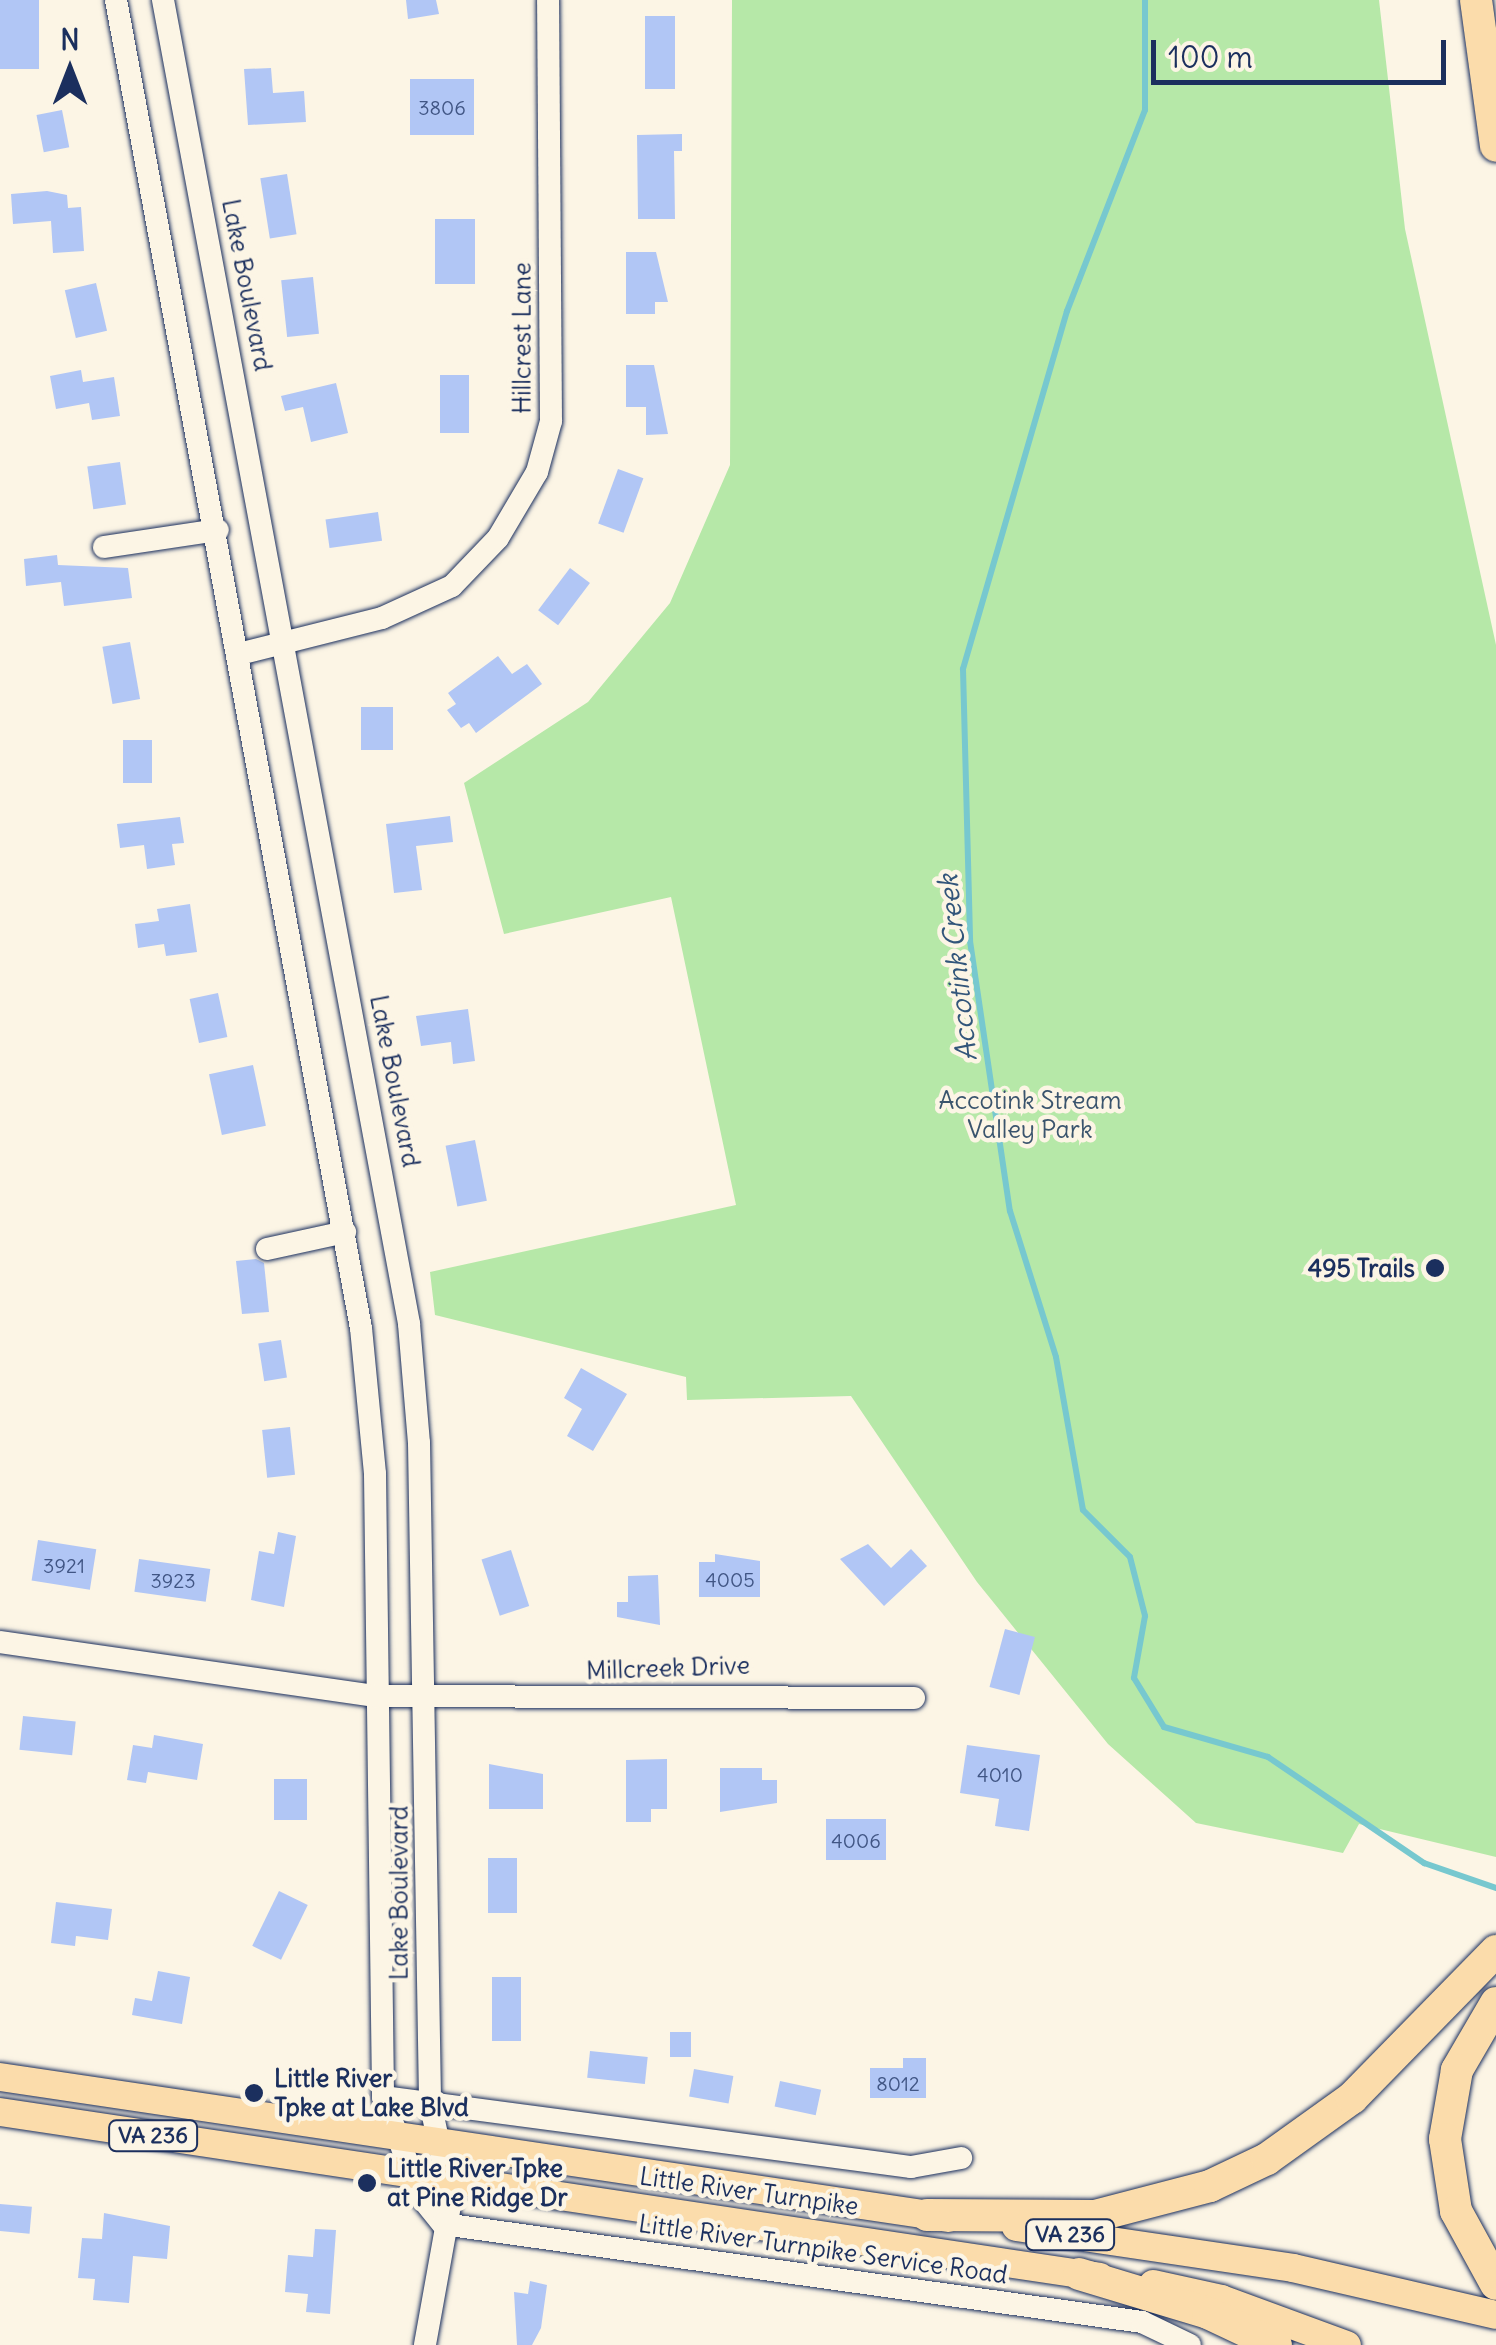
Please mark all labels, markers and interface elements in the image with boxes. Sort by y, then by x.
north arrow [20,20,120,120]
scale bar [1156,20,1451,82]
text: N [60,22,80,58]
text: 100 m [1168,38,1253,76]
house number: 3806 [418,95,466,119]
street label: Lake Boulevard [216,196,278,374]
street label: Hillcrest Lane [507,262,537,414]
water label: Accotink Creek [930,873,984,1063]
street label: Lake Boulevard [364,992,426,1170]
park label: Accotink Stream Valley Park [938,1086,1122,1145]
place label: 495 Trails [1308,1253,1415,1283]
marker: 495 Trails [1424,1257,1446,1279]
house number: 3921 [43,1553,85,1577]
house number: 4005 [705,1567,755,1591]
house number: 3923 [150,1568,196,1592]
street label: Millcreek Drive [586,1650,750,1686]
house number: 4010 [977,1762,1023,1786]
street label: Lake Boulevard [384,1806,414,1980]
house number: 4006 [831,1828,881,1852]
place label: Little River Tpke at Lake Blvd [274,2064,469,2123]
house number: 8012 [876,2071,920,2095]
marker: Little River Tpke at Lake Blvd [243,2082,265,2104]
road number: VA 236 [108,2119,198,2153]
place label: Little River Tpke at Pine Ridge Dr [387,2154,568,2213]
street label: Little River Turnpike [638,2161,860,2221]
marker: Little River Tpke at Pine Ridge Dr [356,2172,378,2194]
street label: Little River Turnpike Service Road [637,2208,1009,2290]
road number: VA 236 [1025,2218,1115,2252]

